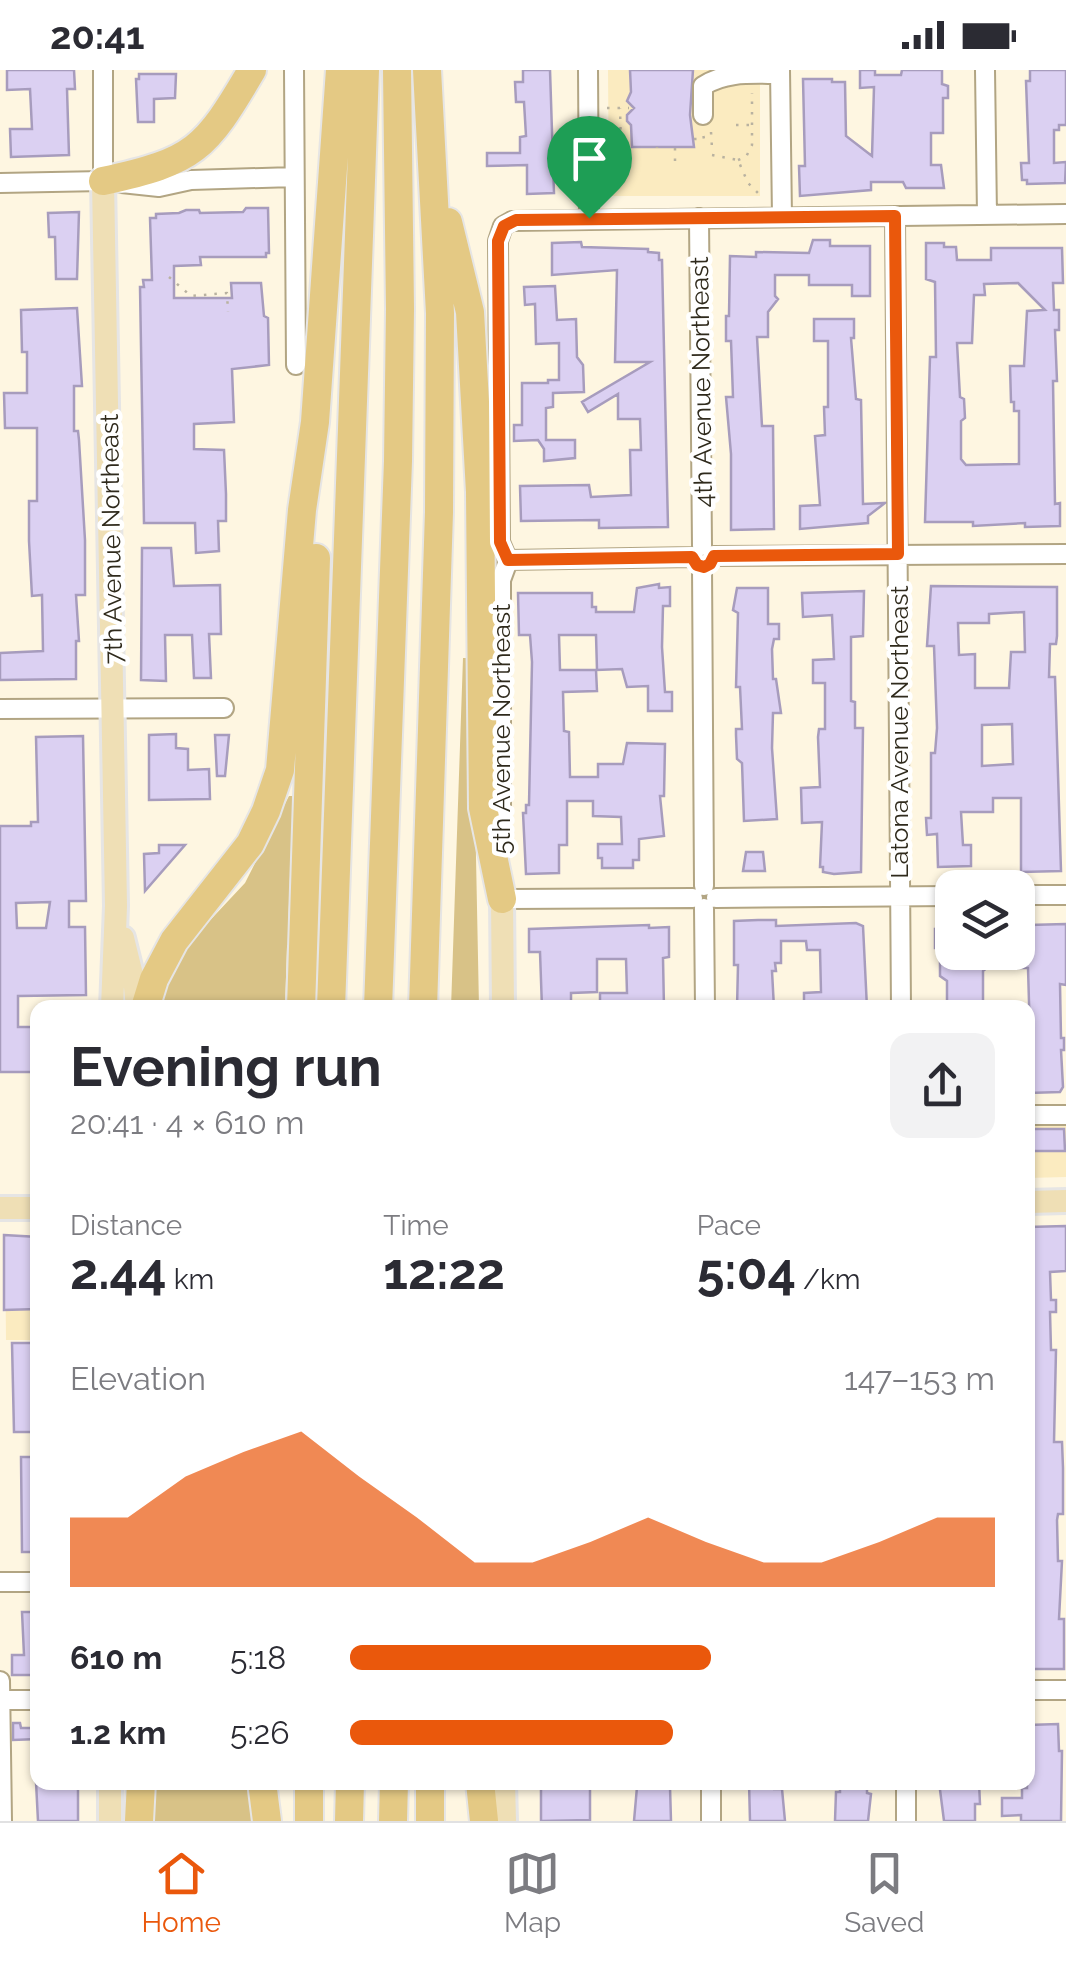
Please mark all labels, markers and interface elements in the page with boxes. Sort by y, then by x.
text: 20:41 [50,13,145,58]
pin [547,116,632,219]
icon: arrive [562,131,617,186]
street label: 4th Avenue Northeast [684,256,718,508]
street label: 7th Avenue Northeast [94,413,128,664]
street label: Latona Avenue Northeast [884,585,914,879]
street label: 5th Avenue Northeast [486,603,516,854]
map controls [935,870,1035,970]
button: layers [935,870,1035,970]
button: share [890,1033,995,1138]
text: Evening run [70,1034,382,1099]
text: 20:41 · 4 × 610 m [70,1104,304,1141]
text: Distance [70,1209,182,1242]
text: Time [383,1209,449,1242]
text: Pace [697,1209,761,1242]
text: 2.44 [70,1242,167,1301]
text: 12:22 [383,1242,505,1301]
text: 5:04 [697,1242,796,1301]
text: km [167,1263,214,1296]
text: /km [796,1263,861,1296]
text: Elevation [70,1360,206,1397]
text: 147–153 m [844,1360,995,1397]
text: 610 m [70,1639,162,1676]
text: 5:18 [230,1639,286,1676]
text: 1.2 km [70,1714,166,1751]
text: 5:26 [230,1714,289,1751]
tab: Home [142,1846,221,1939]
tab: Map [504,1846,561,1939]
tab: Saved [844,1846,924,1939]

